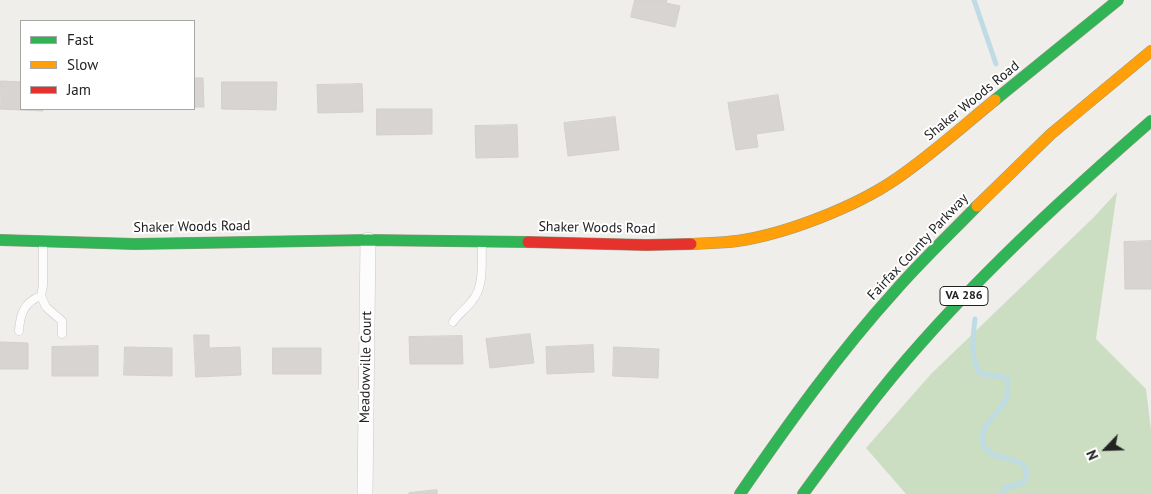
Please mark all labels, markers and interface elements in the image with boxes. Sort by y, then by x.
legend [20,20,195,110]
text: Fast [67,30,94,49]
text: Slow [67,55,98,74]
street label: Shaker Woods Road [921,58,1023,144]
text: Jam [67,80,91,99]
street label: Fairfax County Parkway [864,190,972,304]
street label: Shaker Woods Road [133,218,251,236]
street label: Shaker Woods Road [538,219,656,237]
road number: VA 286 [940,286,988,306]
street label: Meadowville Court [357,311,375,423]
north arrow [1081,424,1131,474]
text: N [1082,447,1102,463]

